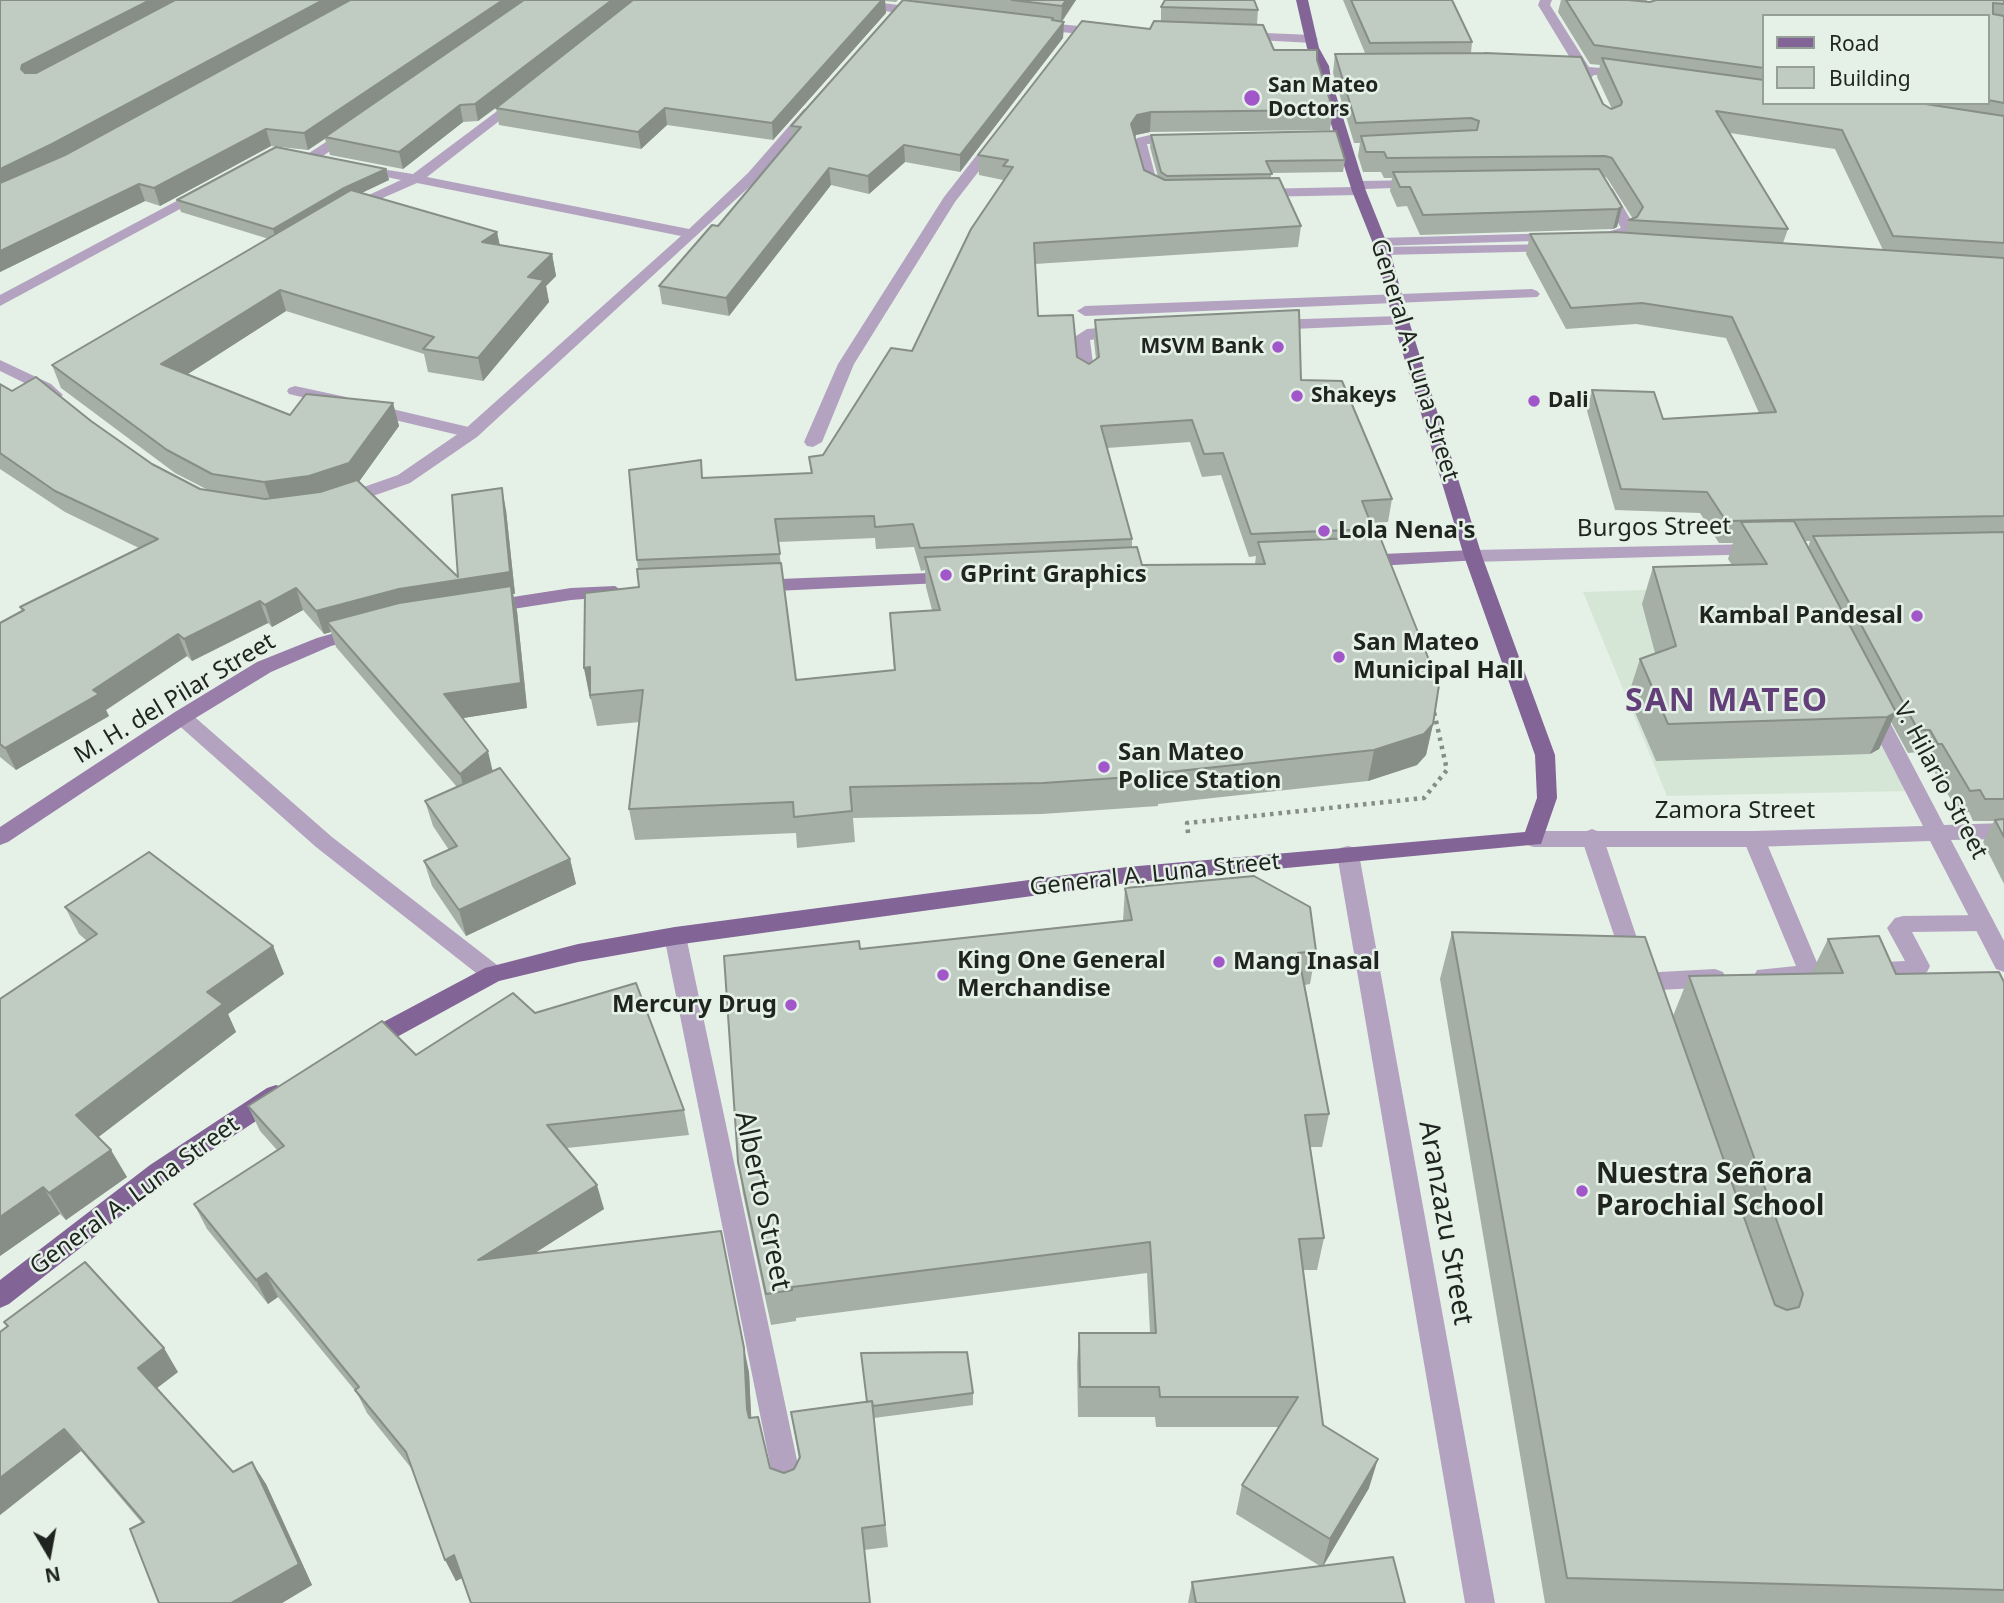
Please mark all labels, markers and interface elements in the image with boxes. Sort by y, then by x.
legend [1762,14,1990,105]
text: Road [1829,29,1879,57]
text: Building [1829,64,1911,92]
place label: San Mateo Doctors [1268,73,1378,123]
marker: San Mateo Doctors [1242,88,1262,108]
street label: General A. Luna Street [1363,235,1465,485]
place label: MSVM Bank [1140,334,1264,360]
marker: MSVM Bank [1270,339,1286,355]
place label: Shakeys [1311,383,1396,409]
marker: Shakeys [1289,388,1305,404]
place label: Dali [1548,388,1588,414]
marker: Dali [1526,393,1542,409]
street label: Burgos Street [1577,512,1731,544]
place label: Lola Nena's [1338,517,1475,545]
marker: Lola Nena's [1316,523,1332,539]
place label: GPrint Graphics [960,561,1147,589]
marker: GPrint Graphics [938,567,954,583]
place label: Kambal Pandesal [1698,602,1903,630]
marker: Kambal Pandesal [1909,608,1925,624]
street label: M. H. del Pilar Street [69,628,281,770]
place label: San Mateo Municipal Hall [1353,629,1524,685]
marker: San Mateo Municipal Hall [1331,649,1347,665]
district label: SAN MATEO [1626,683,1828,721]
street label: V. Hilario Street [1887,698,1993,864]
place label: San Mateo Police Station [1118,739,1281,795]
marker: San Mateo Police Station [1096,759,1112,775]
street label: Zamora Street [1655,797,1815,825]
street label: General A. Luna Street [1028,848,1282,902]
place label: King One General Merchandise [957,947,1166,1003]
place label: Mang Inasal [1233,948,1380,976]
marker: Mang Inasal [1211,954,1227,970]
marker: King One General Merchandise [935,967,951,983]
place label: Mercury Drug [612,991,777,1019]
marker: Mercury Drug [783,997,799,1013]
street label: Alberto Street [727,1108,797,1294]
street label: General A. Luna Street [25,1110,245,1282]
street label: Aranzazu Street [1411,1118,1479,1328]
place label: Nuestra Señora Parochial School [1596,1158,1824,1224]
marker: Nuestra Señora Parochial School [1574,1183,1590,1199]
north arrow [14,1519,84,1589]
text: N [43,1561,63,1589]

